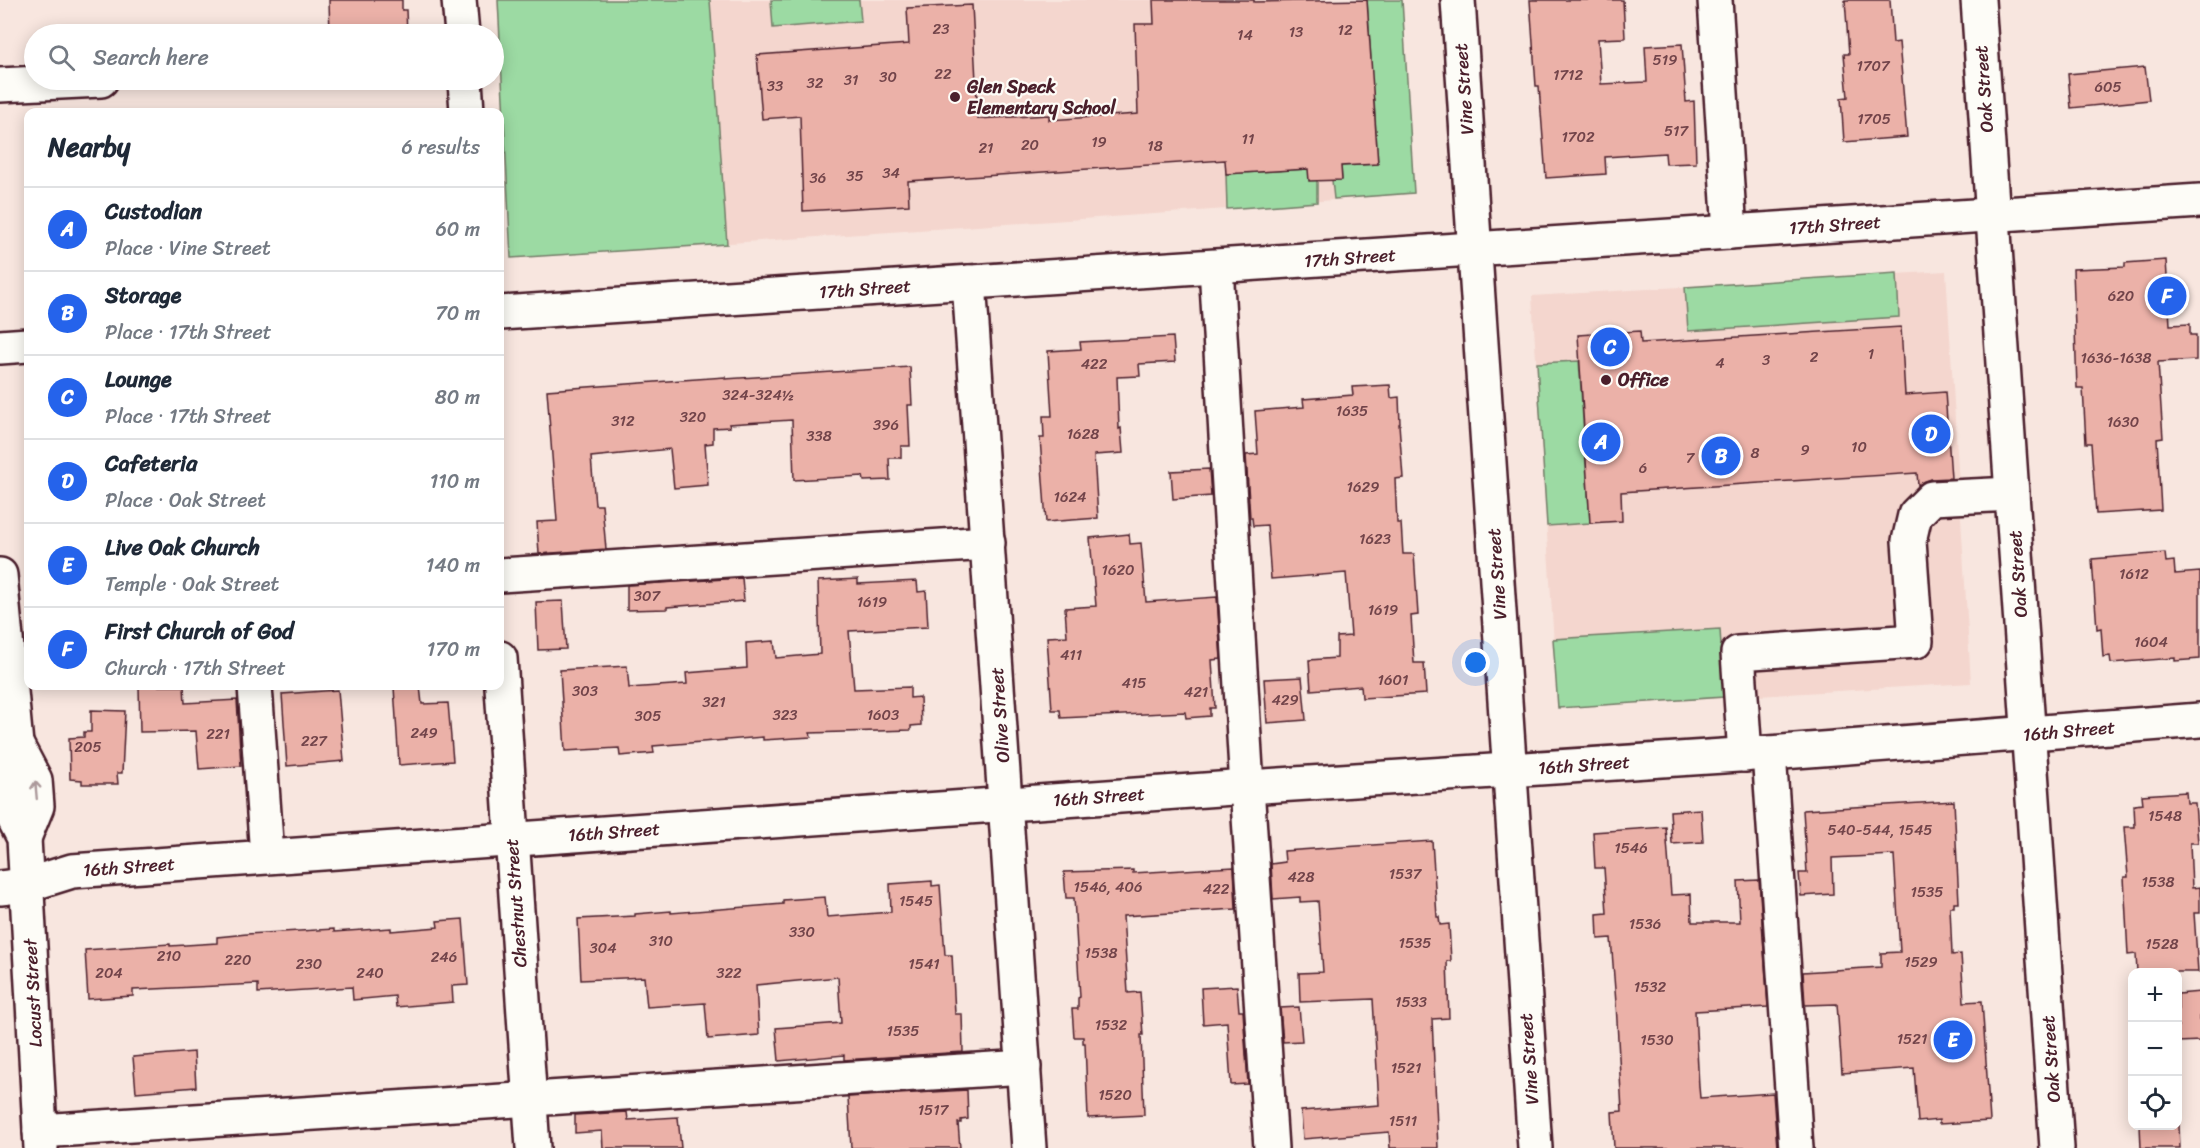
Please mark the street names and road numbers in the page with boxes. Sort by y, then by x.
street label: Vine Street [1445,42,1483,136]
street label: Oak Street [1965,44,2003,134]
street label: 17th Street [1788,206,1882,244]
street label: 17th Street [1303,239,1397,277]
street label: 17th Street [818,270,912,308]
street label: Vine Street [1478,527,1516,621]
street label: Oak Street [1999,529,2037,619]
street label: Olive Street [981,666,1019,764]
street label: 16th Street [2022,711,2116,751]
street label: 16th Street [1537,746,1631,784]
street label: 16th Street [1052,778,1146,816]
street label: 16th Street [567,813,661,851]
street label: Chestnut Street [496,837,536,968]
street label: 16th Street [82,848,176,886]
street label: Locust Street [14,937,52,1048]
street label: Vine Street [1510,1012,1548,1106]
street label: Oak Street [2032,1014,2070,1104]

